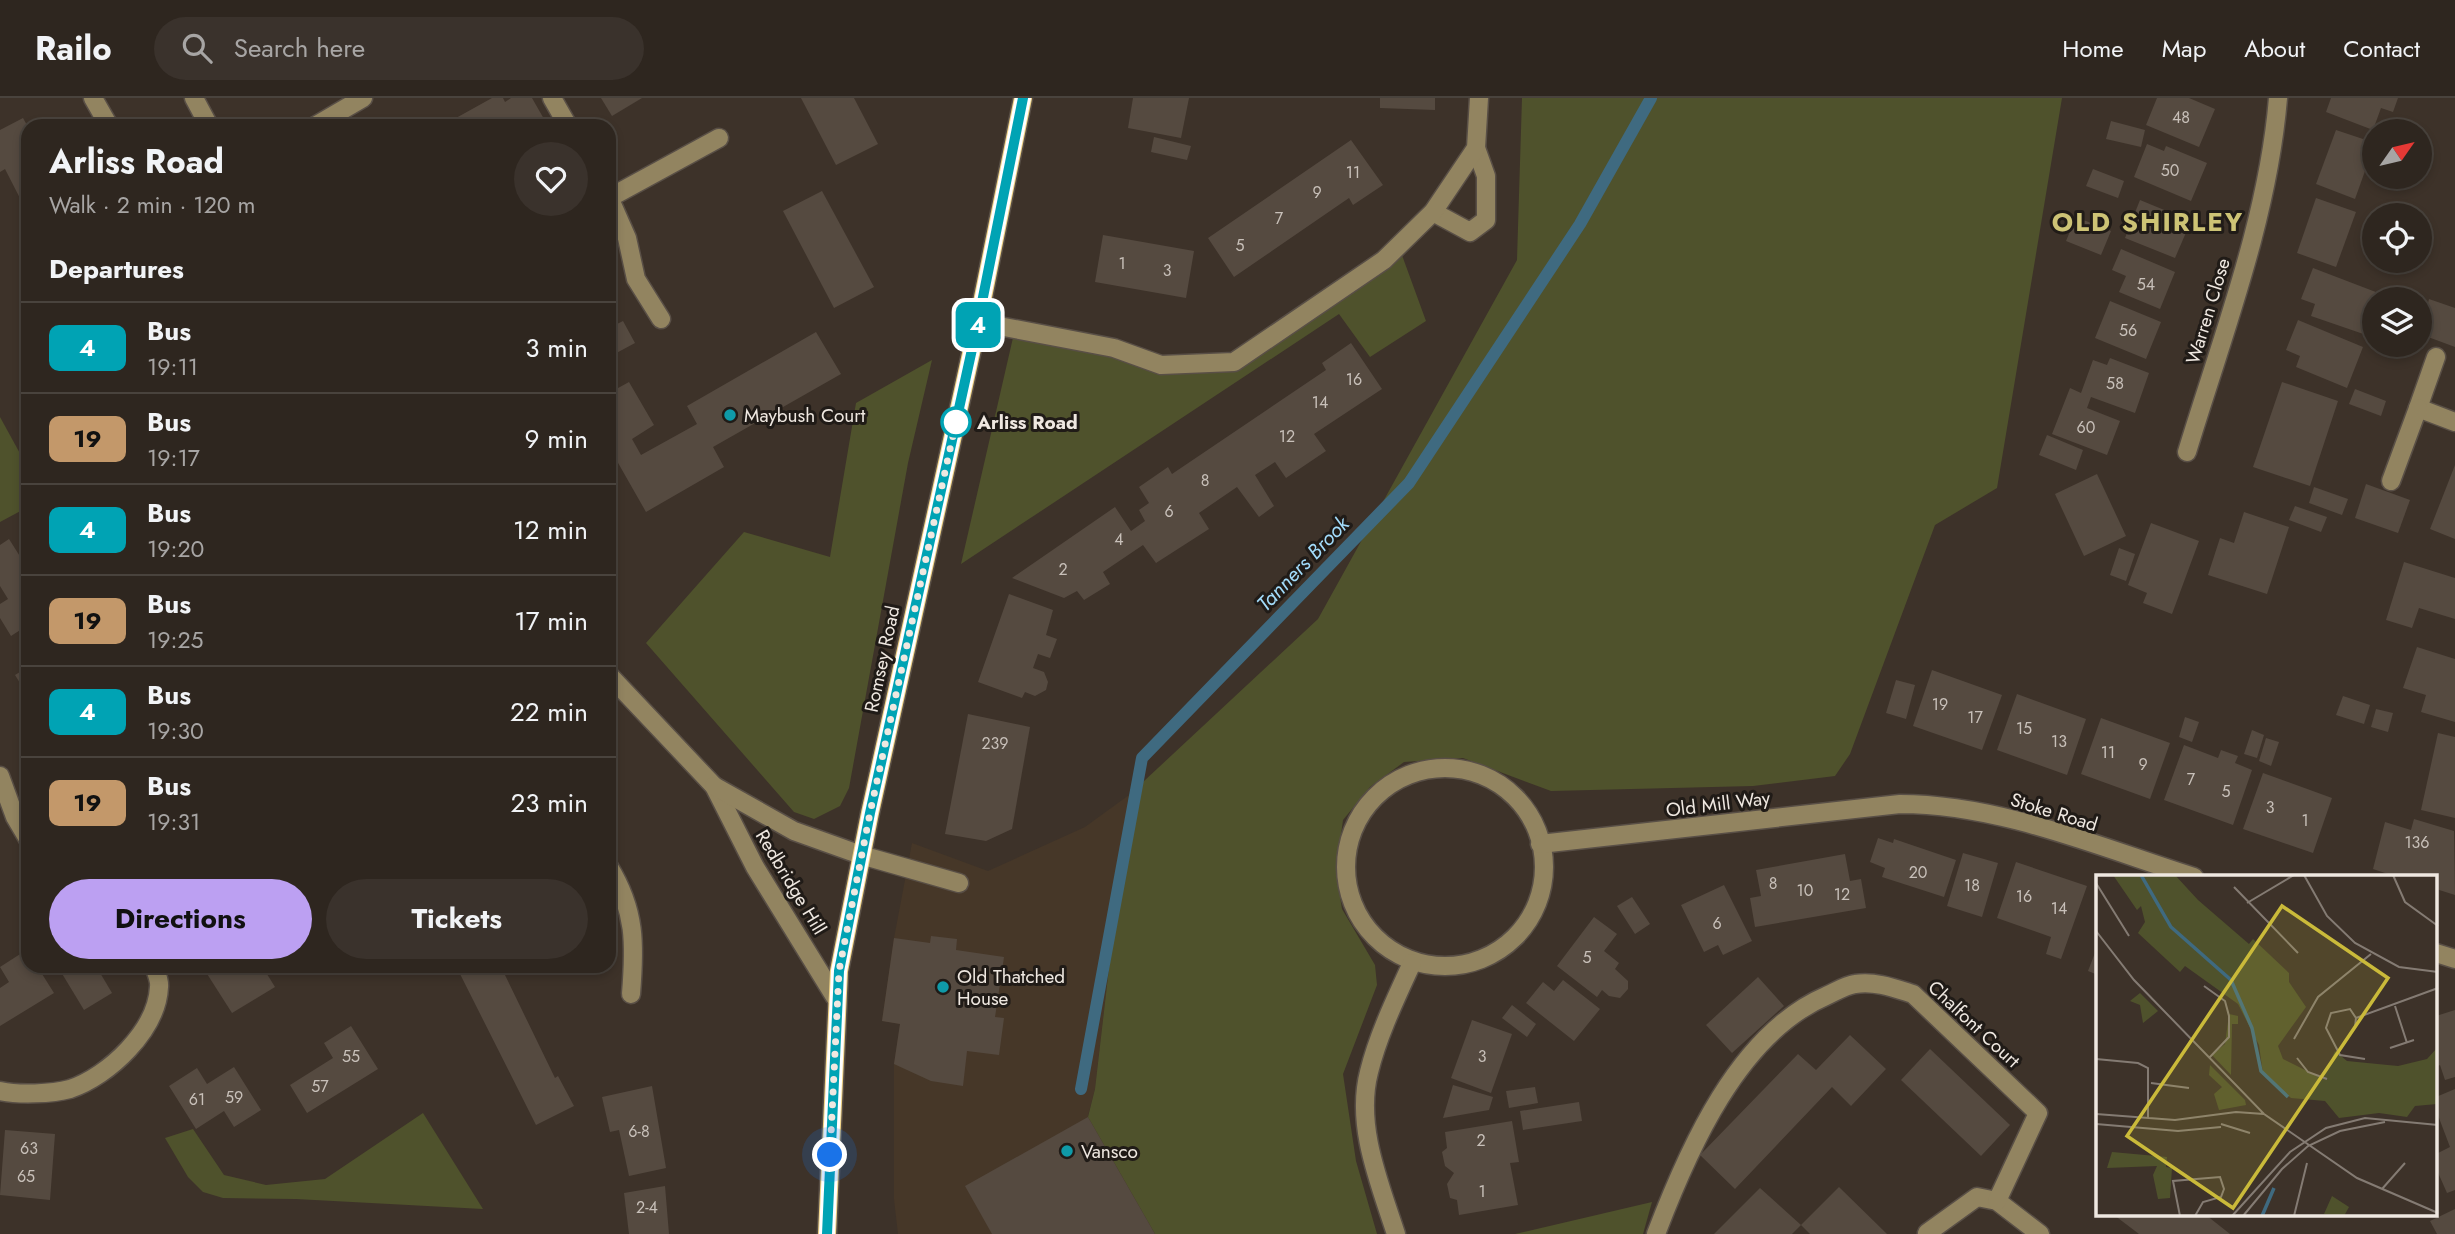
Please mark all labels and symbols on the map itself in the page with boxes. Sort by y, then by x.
house number: 48 [2172,106,2190,129]
north arrow [2362,119,2432,189]
house number: 50 [2161,159,2179,182]
house number: 11 [1346,161,1360,184]
house number: 9 [1312,181,1322,204]
district label: OLD SHIRLEY [2052,203,2244,241]
house number: 7 [1275,207,1284,230]
house number: 5 [1235,234,1245,257]
house number: 1 [1118,252,1126,275]
street label: Warren Close [2179,255,2237,367]
house number: 3 [1163,259,1172,282]
house number: 54 [2137,273,2155,296]
line badge: 4 [955,302,1001,348]
house number: 56 [2119,319,2137,342]
house number: 16 [1346,368,1362,391]
house number: 58 [2106,372,2124,395]
house number: 14 [1312,391,1328,414]
place label: Maybush Court [744,402,866,429]
marker: Maybush Court [722,407,738,423]
marker: Arliss Road [941,407,971,437]
place label: Arliss Road [976,409,1078,436]
house number: 60 [2077,416,2095,439]
house number: 12 [1279,425,1295,448]
house number: 8 [1201,469,1209,492]
house number: 6 [1164,500,1174,523]
water label: Tanners Brook [1250,509,1357,618]
house number: 4 [1114,528,1124,551]
house number: 2 [1058,558,1068,581]
street label: Romsey Road [858,603,906,715]
house number: 19 [1932,693,1948,716]
house number: 17 [1967,706,1983,729]
house number: 15 [2016,717,2032,740]
house number: 13 [2051,730,2067,753]
house number: 239 [981,732,1009,755]
house number: 11 [2101,741,2115,764]
house number: 9 [2138,753,2148,776]
house number: 7 [2187,768,2196,791]
house number: 5 [2221,780,2231,803]
street label: Old Mill Way [1664,784,1772,824]
street label: Stoke Road [2007,786,2101,838]
house number: 3 [2266,796,2275,819]
house number: 1 [2301,809,2309,832]
street label: Redbridge Hill [749,824,833,940]
house number: 136 [2404,831,2430,854]
house number: 20 [1909,861,1927,884]
house number: 8 [1769,872,1777,895]
house number: 18 [1964,874,1980,897]
inset map [2096,875,2438,1216]
house number: 10 [1797,879,1813,902]
house number: 12 [1834,883,1850,906]
house number: 16 [2016,885,2032,908]
house number: 14 [2051,897,2067,920]
house number: 6 [1712,912,1722,935]
house number: 5 [1582,946,1592,969]
place label: Old Thatched House [957,963,1065,1012]
street label: Chalfont Court [1922,974,2026,1074]
marker: Old Thatched House [935,979,951,995]
house number: 55 [342,1045,360,1068]
house number: 3 [1478,1045,1487,1068]
house number: 57 [311,1075,329,1098]
house number: 59 [225,1086,243,1109]
house number: 61 [189,1088,205,1111]
house number: 6-8 [628,1120,650,1143]
house number: 2 [1476,1129,1486,1152]
house number: 63 [20,1137,38,1160]
your location [812,1137,847,1172]
place label: Vansco [1081,1138,1138,1165]
marker: Vansco [1059,1143,1075,1159]
house number: 65 [17,1165,35,1188]
house number: 1 [1478,1180,1486,1203]
house number: 2-4 [636,1196,658,1219]

